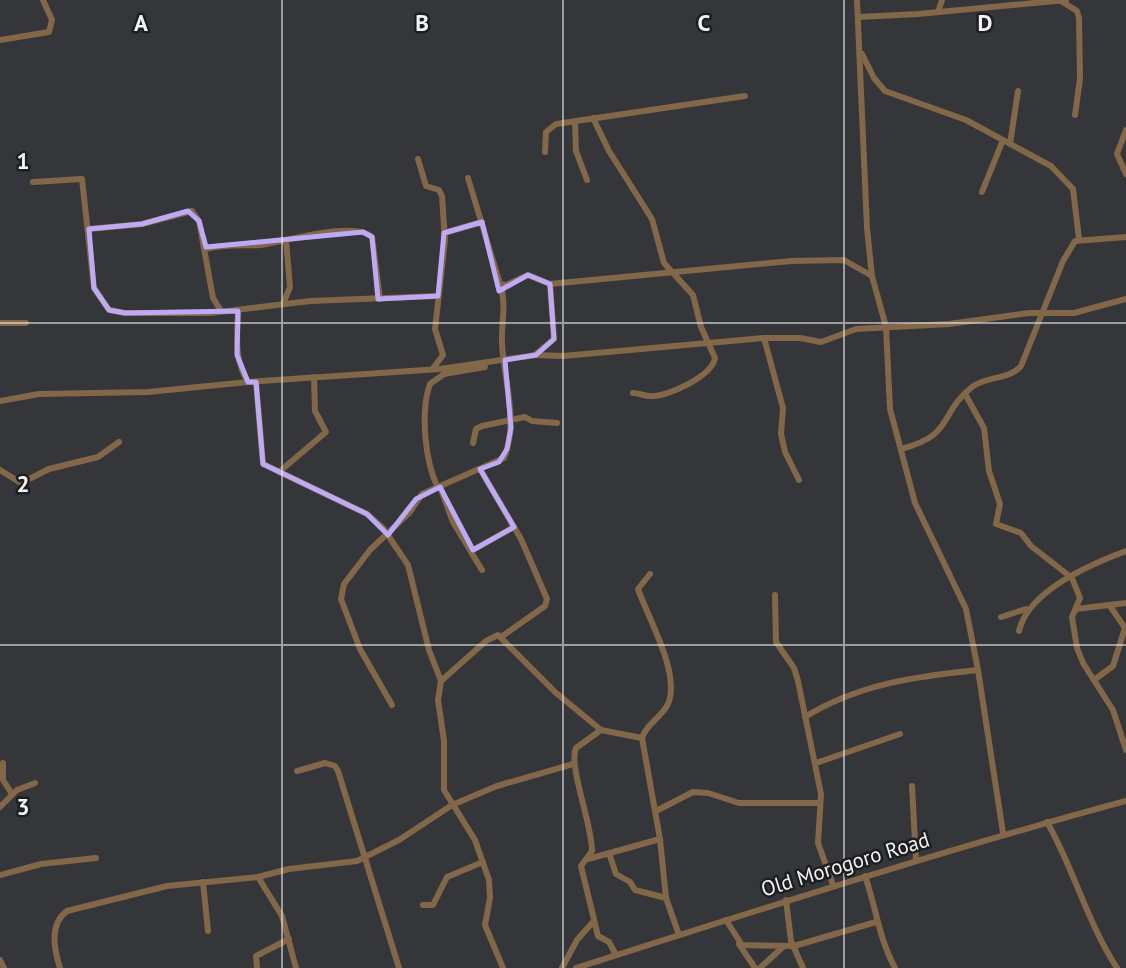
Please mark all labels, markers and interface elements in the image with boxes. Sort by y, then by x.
text: A [134,8,148,37]
text: B [415,8,429,37]
text: C [698,8,711,37]
text: D [978,8,992,37]
text: 1 [16,146,30,175]
text: 2 [16,469,30,498]
text: 3 [16,792,30,821]
street label: Old Morogoro Road [758,826,932,902]

